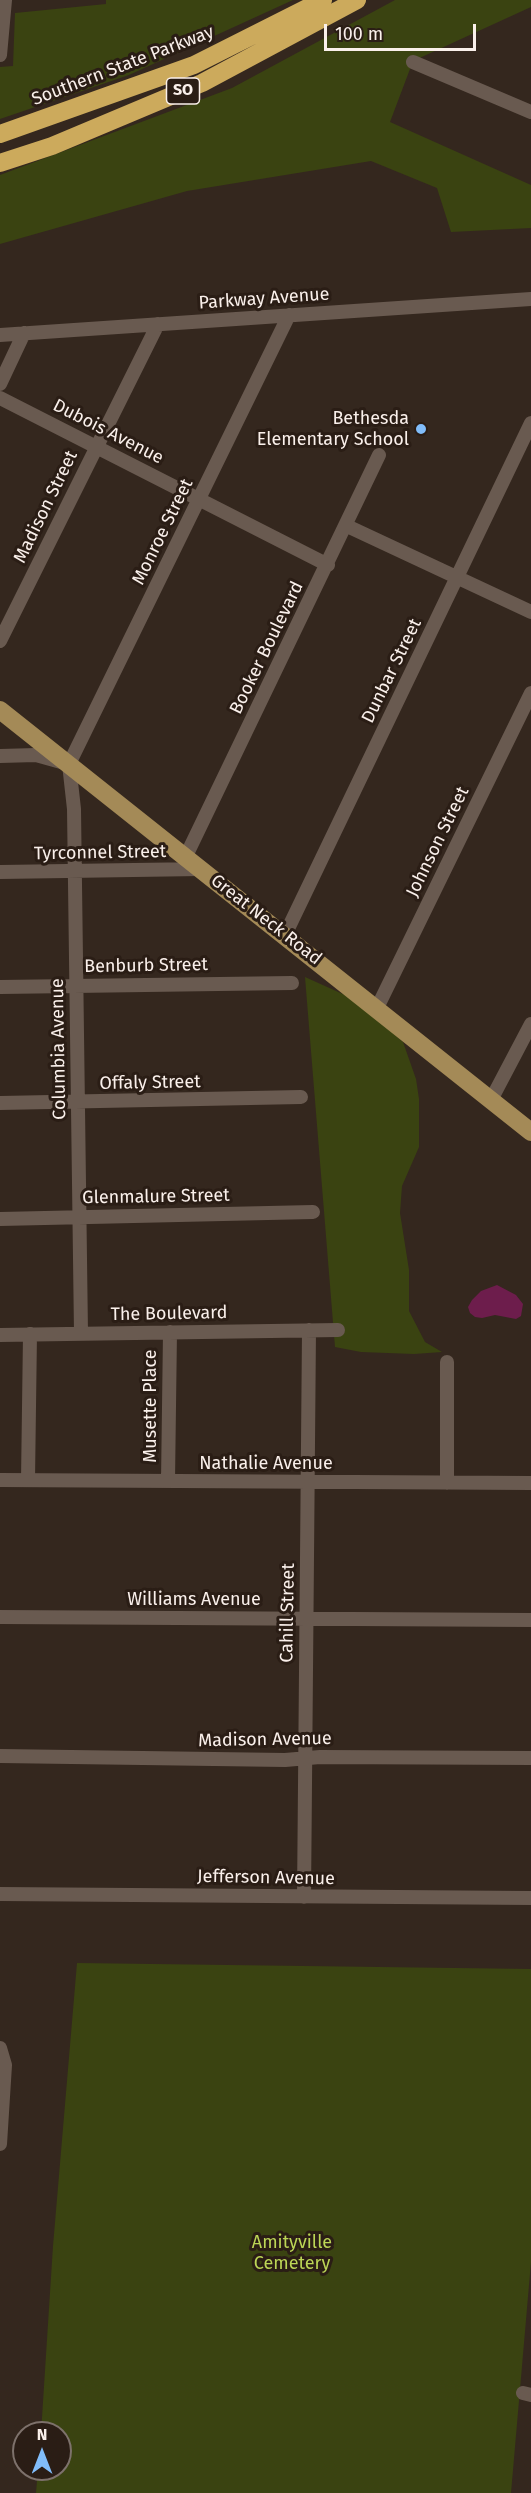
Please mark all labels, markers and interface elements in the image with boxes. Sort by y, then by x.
scale bar [327,12,478,50]
street label: Southern State Parkway [29,21,217,111]
text: 100 m [335,23,383,45]
road number: SO [166,78,200,104]
street label: Parkway Avenue [198,284,330,314]
street label: Dubois Avenue [49,395,167,469]
place label: Bethesda Elementary School [257,408,409,450]
marker: Bethesda Elementary School [414,422,428,436]
street label: Madison Street [9,447,83,567]
street label: Monroe Street [128,475,198,589]
street label: Booker Boulevard [226,578,308,718]
street label: Dunbar Street [357,615,427,727]
street label: Johnson Street [402,783,474,901]
street label: Tyrconnel Street [34,841,166,865]
street label: Great Neck Road [206,870,326,970]
street label: Benburb Street [84,954,208,978]
street label: Columbia Avenue [47,978,71,1120]
street label: Offaly Street [99,1071,201,1095]
street label: Glenmalure Street [82,1185,230,1209]
street label: The Boulevard [110,1302,228,1326]
street label: Musette Place [140,1349,162,1463]
street label: Nathalie Avenue [199,1453,333,1475]
street label: Cahill Street [276,1563,300,1663]
street label: Williams Avenue [127,1589,261,1611]
street label: Madison Avenue [198,1728,332,1752]
street label: Jefferson Avenue [197,1866,335,1890]
park label: Amityville Cemetery [252,2232,332,2274]
north arrow [12,2421,72,2481]
text: N [37,2425,47,2444]

